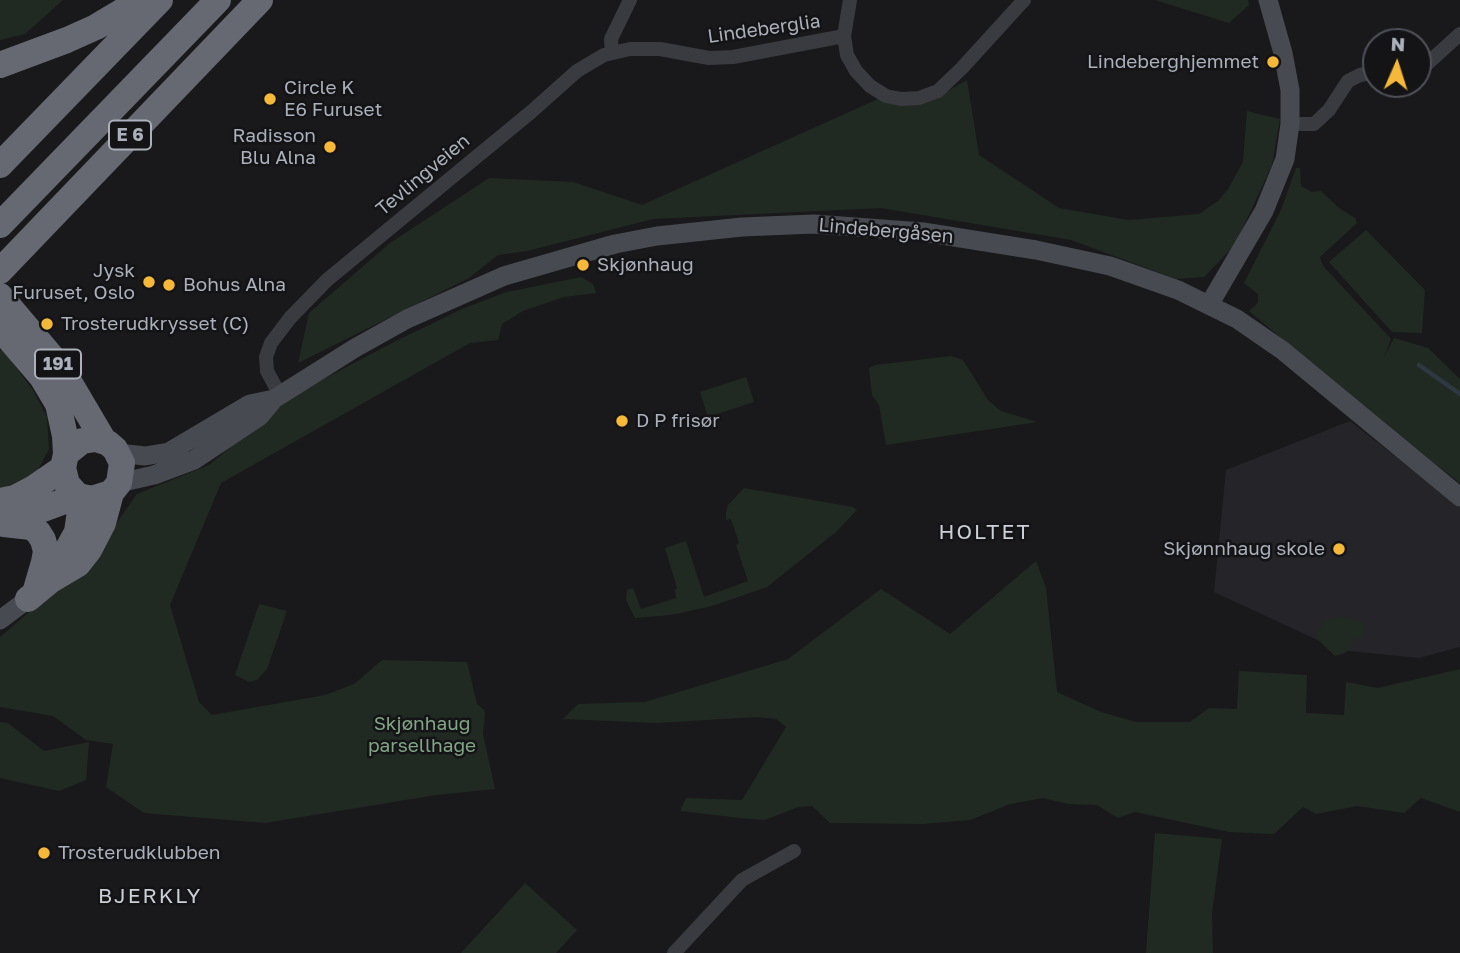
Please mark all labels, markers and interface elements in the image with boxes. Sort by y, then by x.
street label: Lindeberglia [706,10,822,48]
north arrow [1362,28,1432,98]
text: N [1390,32,1406,55]
place label: Lindeberghjemmet [1087,51,1259,73]
marker: Lindeberghjemmet [1265,54,1281,70]
place label: Circle K E6 Furuset [284,77,382,121]
marker: Circle K E6 Furuset [262,91,278,107]
road number: E 6 [109,120,151,150]
place label: Radisson Blu Alna [233,125,316,169]
street label: Tevlingveien [372,129,474,221]
marker: Radisson Blu Alna [322,139,338,155]
street label: Lindebergåsen [818,214,954,248]
place label: Skjønhaug [597,254,694,276]
marker: Skjønhaug [575,257,591,273]
place label: Jysk Furuset, Oslo [12,260,135,304]
marker: Jysk Furuset, Oslo [141,274,157,290]
place label: Bohus Alna [183,274,286,296]
marker: Bohus Alna [161,277,177,293]
place label: Trosterudkrysset (C) [61,313,249,335]
marker: Trosterudkrysset (C) [39,316,55,332]
road number: 191 [35,350,81,378]
place label: D P frisør [636,410,720,432]
marker: D P frisør [614,413,630,429]
district label: HOLTET [939,519,1031,545]
place label: Skjønnhaug skole [1163,538,1325,560]
marker: Skjønnhaug skole [1331,541,1347,557]
park label: Skjønhaug parsellhage [368,713,476,757]
place label: Trosterudklubben [58,842,220,864]
marker: Trosterudklubben [36,845,52,861]
district label: BJERKLY [99,883,201,909]

